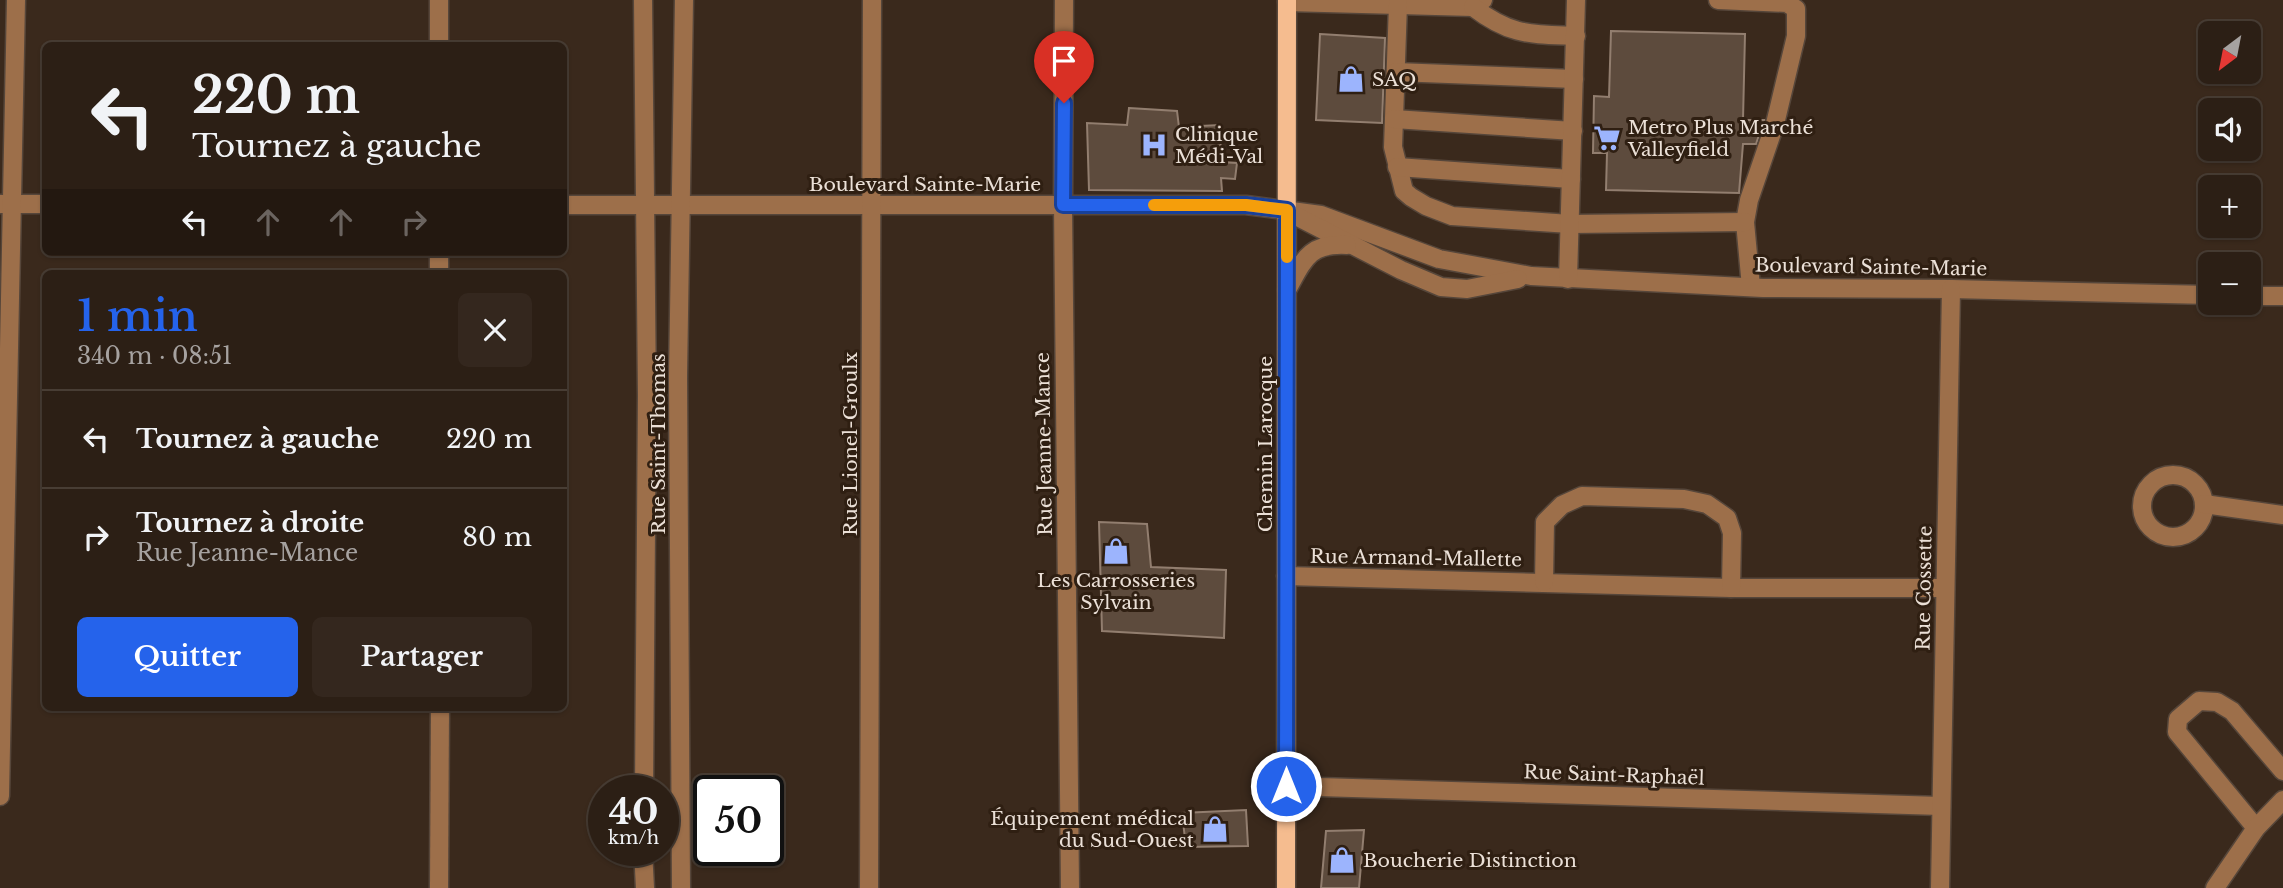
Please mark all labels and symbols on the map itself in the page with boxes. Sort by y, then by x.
north arrow [2198,21,2261,84]
pin [1034,31,1094,103]
shop icon: SAQ [1336,64,1366,94]
place label: SAQ [1372,68,1416,91]
place label: Metro Plus Marché Valleyfield [1627,116,1813,161]
place label: Clinique Médi-Val [1175,123,1263,168]
supermarket icon: Metro Plus Marché Valleyfield [1592,123,1622,153]
hospital icon: Clinique Médi-Val [1139,130,1169,160]
street label: Boulevard Sainte-Marie [809,173,1041,196]
street label: Boulevard Sainte-Marie [1755,253,1987,281]
street label: Rue Lionel-Groulx [839,352,862,536]
street label: Rue Jeanne-Mance [1031,352,1057,536]
street label: Rue Saint-Thomas [647,353,670,535]
street label: Chemin Larocque [1254,356,1277,532]
street label: Rue Cossette [1911,525,1937,651]
shop icon: Les Carrosseries Sylvain [1101,536,1131,566]
street label: Rue Armand-Mallette [1310,545,1522,571]
place label: Les Carrosseries Sylvain [1037,569,1195,614]
position arrow [1249,749,1323,823]
street label: Rue Saint-Raphaël [1523,760,1705,790]
speed limit sign: 50 [693,775,784,866]
place label: Équipement médical du Sud-Ouest [990,807,1195,852]
shop icon: Équipement médical du Sud-Ouest [1200,814,1230,844]
shop icon: Boucherie Distinction [1327,845,1357,875]
place label: Boucherie Distinction [1363,849,1577,872]

